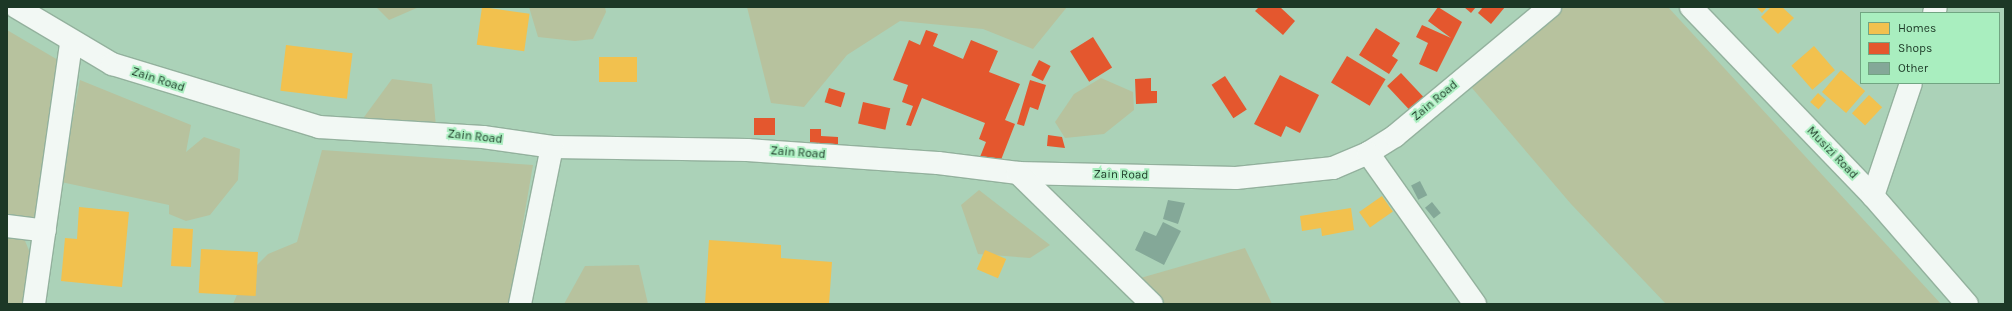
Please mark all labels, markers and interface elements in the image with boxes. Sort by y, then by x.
legend [1860,12,2000,84]
text: Homes [1898,21,1936,35]
text: Shops [1898,41,1932,55]
text: Other [1898,61,1928,75]
street label: Zain Road [130,65,186,95]
street label: Zain Road [1409,78,1461,124]
street label: Musizi Road [1804,124,1860,182]
street label: Zain Road [447,127,503,147]
street label: Zain Road [770,144,826,162]
street label: Zain Road [1093,167,1149,183]

